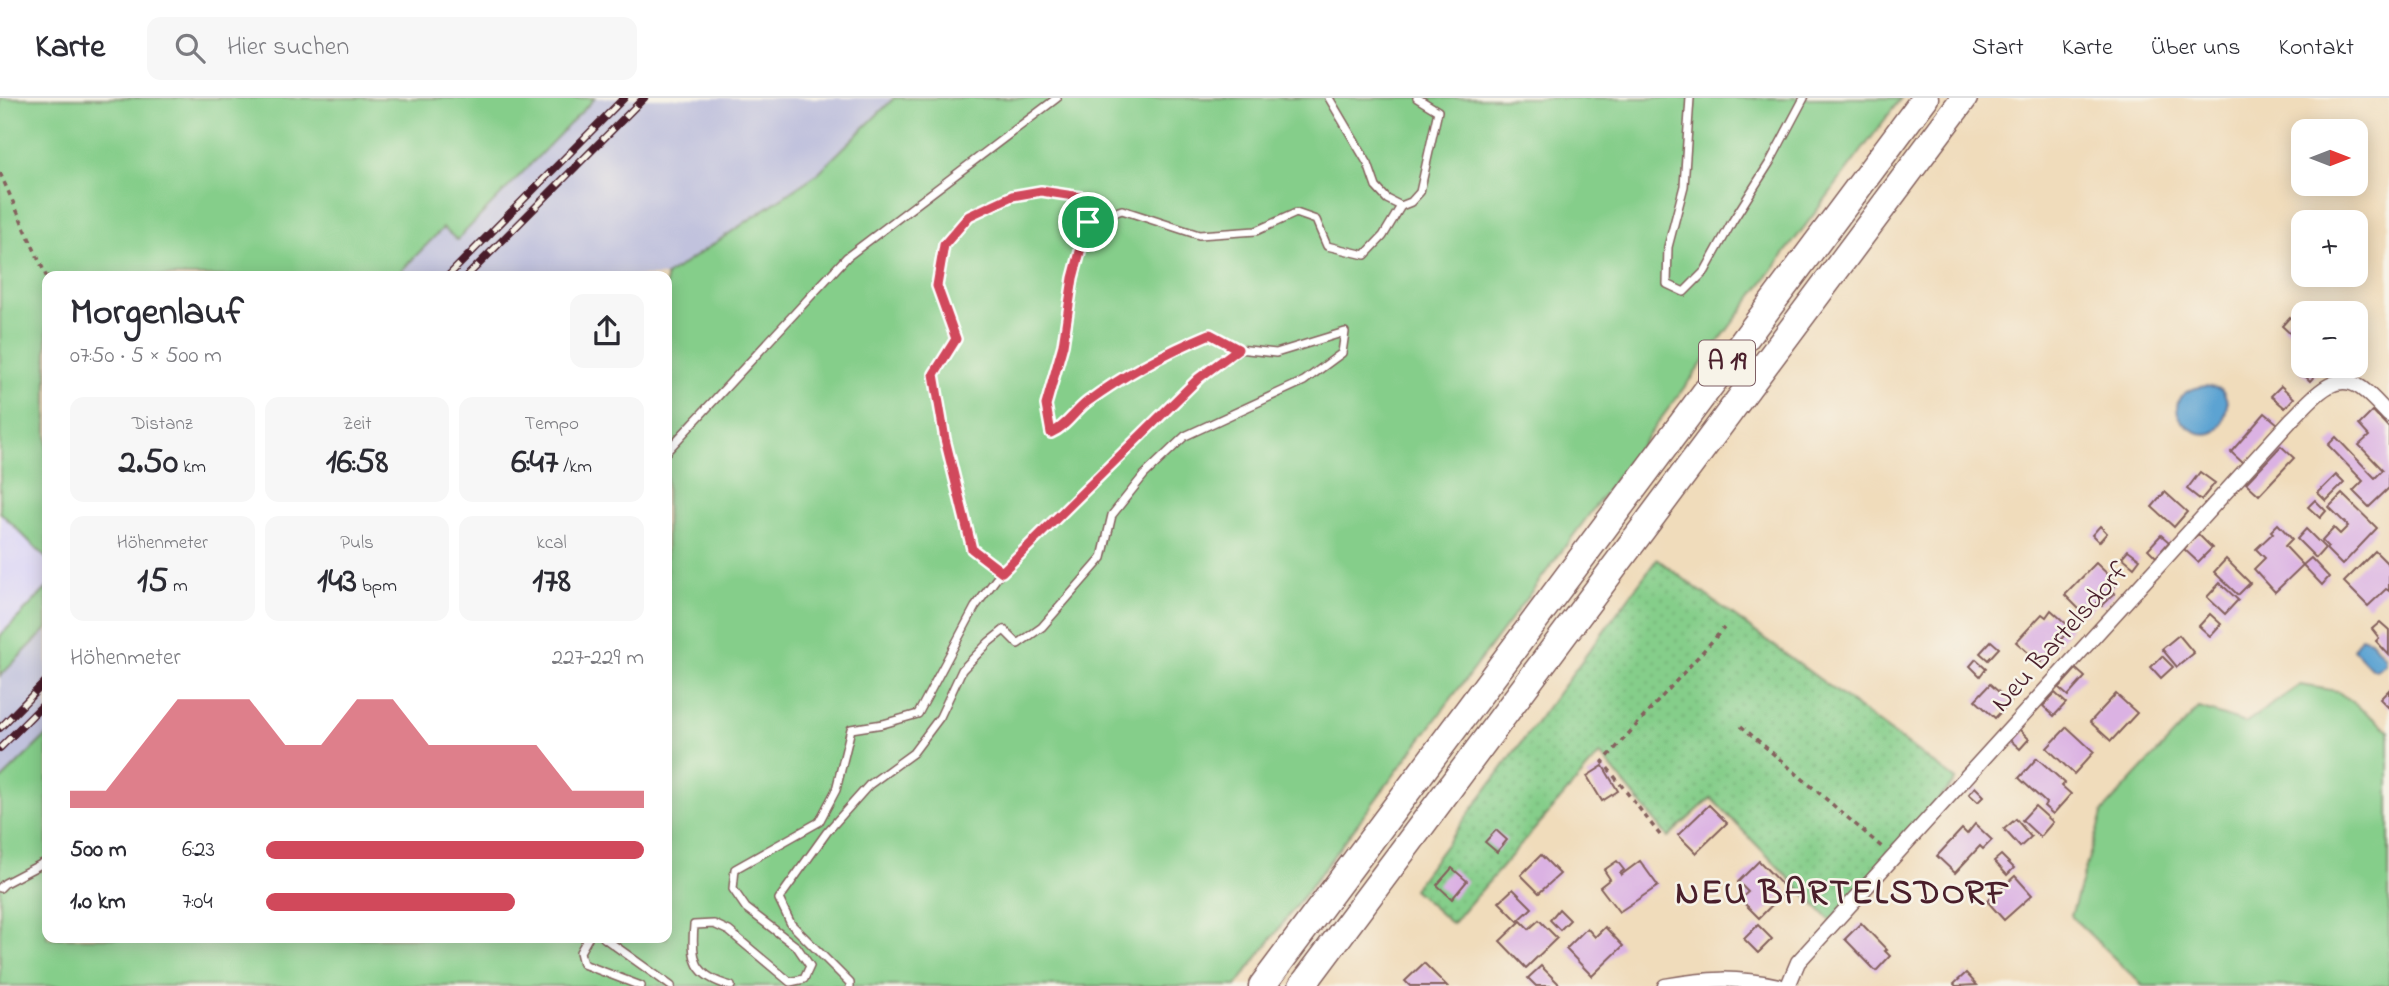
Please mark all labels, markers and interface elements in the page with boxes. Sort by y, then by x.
search box [147,17,637,80]
text: Karte [35,24,105,72]
icon: search [171,29,209,67]
text: Hier suchen [227,29,349,67]
text: Start [1972,31,2024,66]
text: Karte [2062,31,2113,66]
text: Über uns [2151,31,2240,66]
text: Kontakt [2278,31,2354,66]
north arrow [2291,119,2368,196]
map controls [2291,119,2368,378]
pin [1058,192,1118,252]
icon: arrive [1069,203,1107,241]
button: + [2291,210,2368,287]
text: Morgenlauf [70,286,244,342]
button: share [570,294,644,368]
button: − [2291,301,2368,378]
text: 07:50 · 5 × 500 m [70,340,222,373]
road number: A 19 [1699,340,1755,386]
text: Distanz [132,411,193,438]
text: Zeit [342,411,372,438]
text: Tempo [524,411,579,438]
text: 2.50 [119,438,178,489]
text: 16:58 [326,438,388,489]
text: 6:47 [511,438,558,489]
text: km [178,454,206,481]
text: /km [558,454,592,481]
text: Höhenmeter [117,530,208,557]
text: Puls [340,530,374,557]
text: kcal [537,530,567,557]
street label: Neu Bartelsdorf [1982,554,2140,722]
text: 15 [137,557,168,608]
text: 143 [317,557,357,608]
text: 178 [532,557,571,608]
text: m [168,573,188,600]
text: bpm [357,573,397,600]
text: Höhenmeter [70,642,181,675]
text: 227–229 m [552,642,644,675]
text: 500 m [70,834,127,867]
text: 6:23 [182,834,215,867]
district label: NEU BARTELSDORF [1675,869,2011,920]
text: 1.0 km [70,886,126,919]
text: 7:04 [182,886,213,919]

